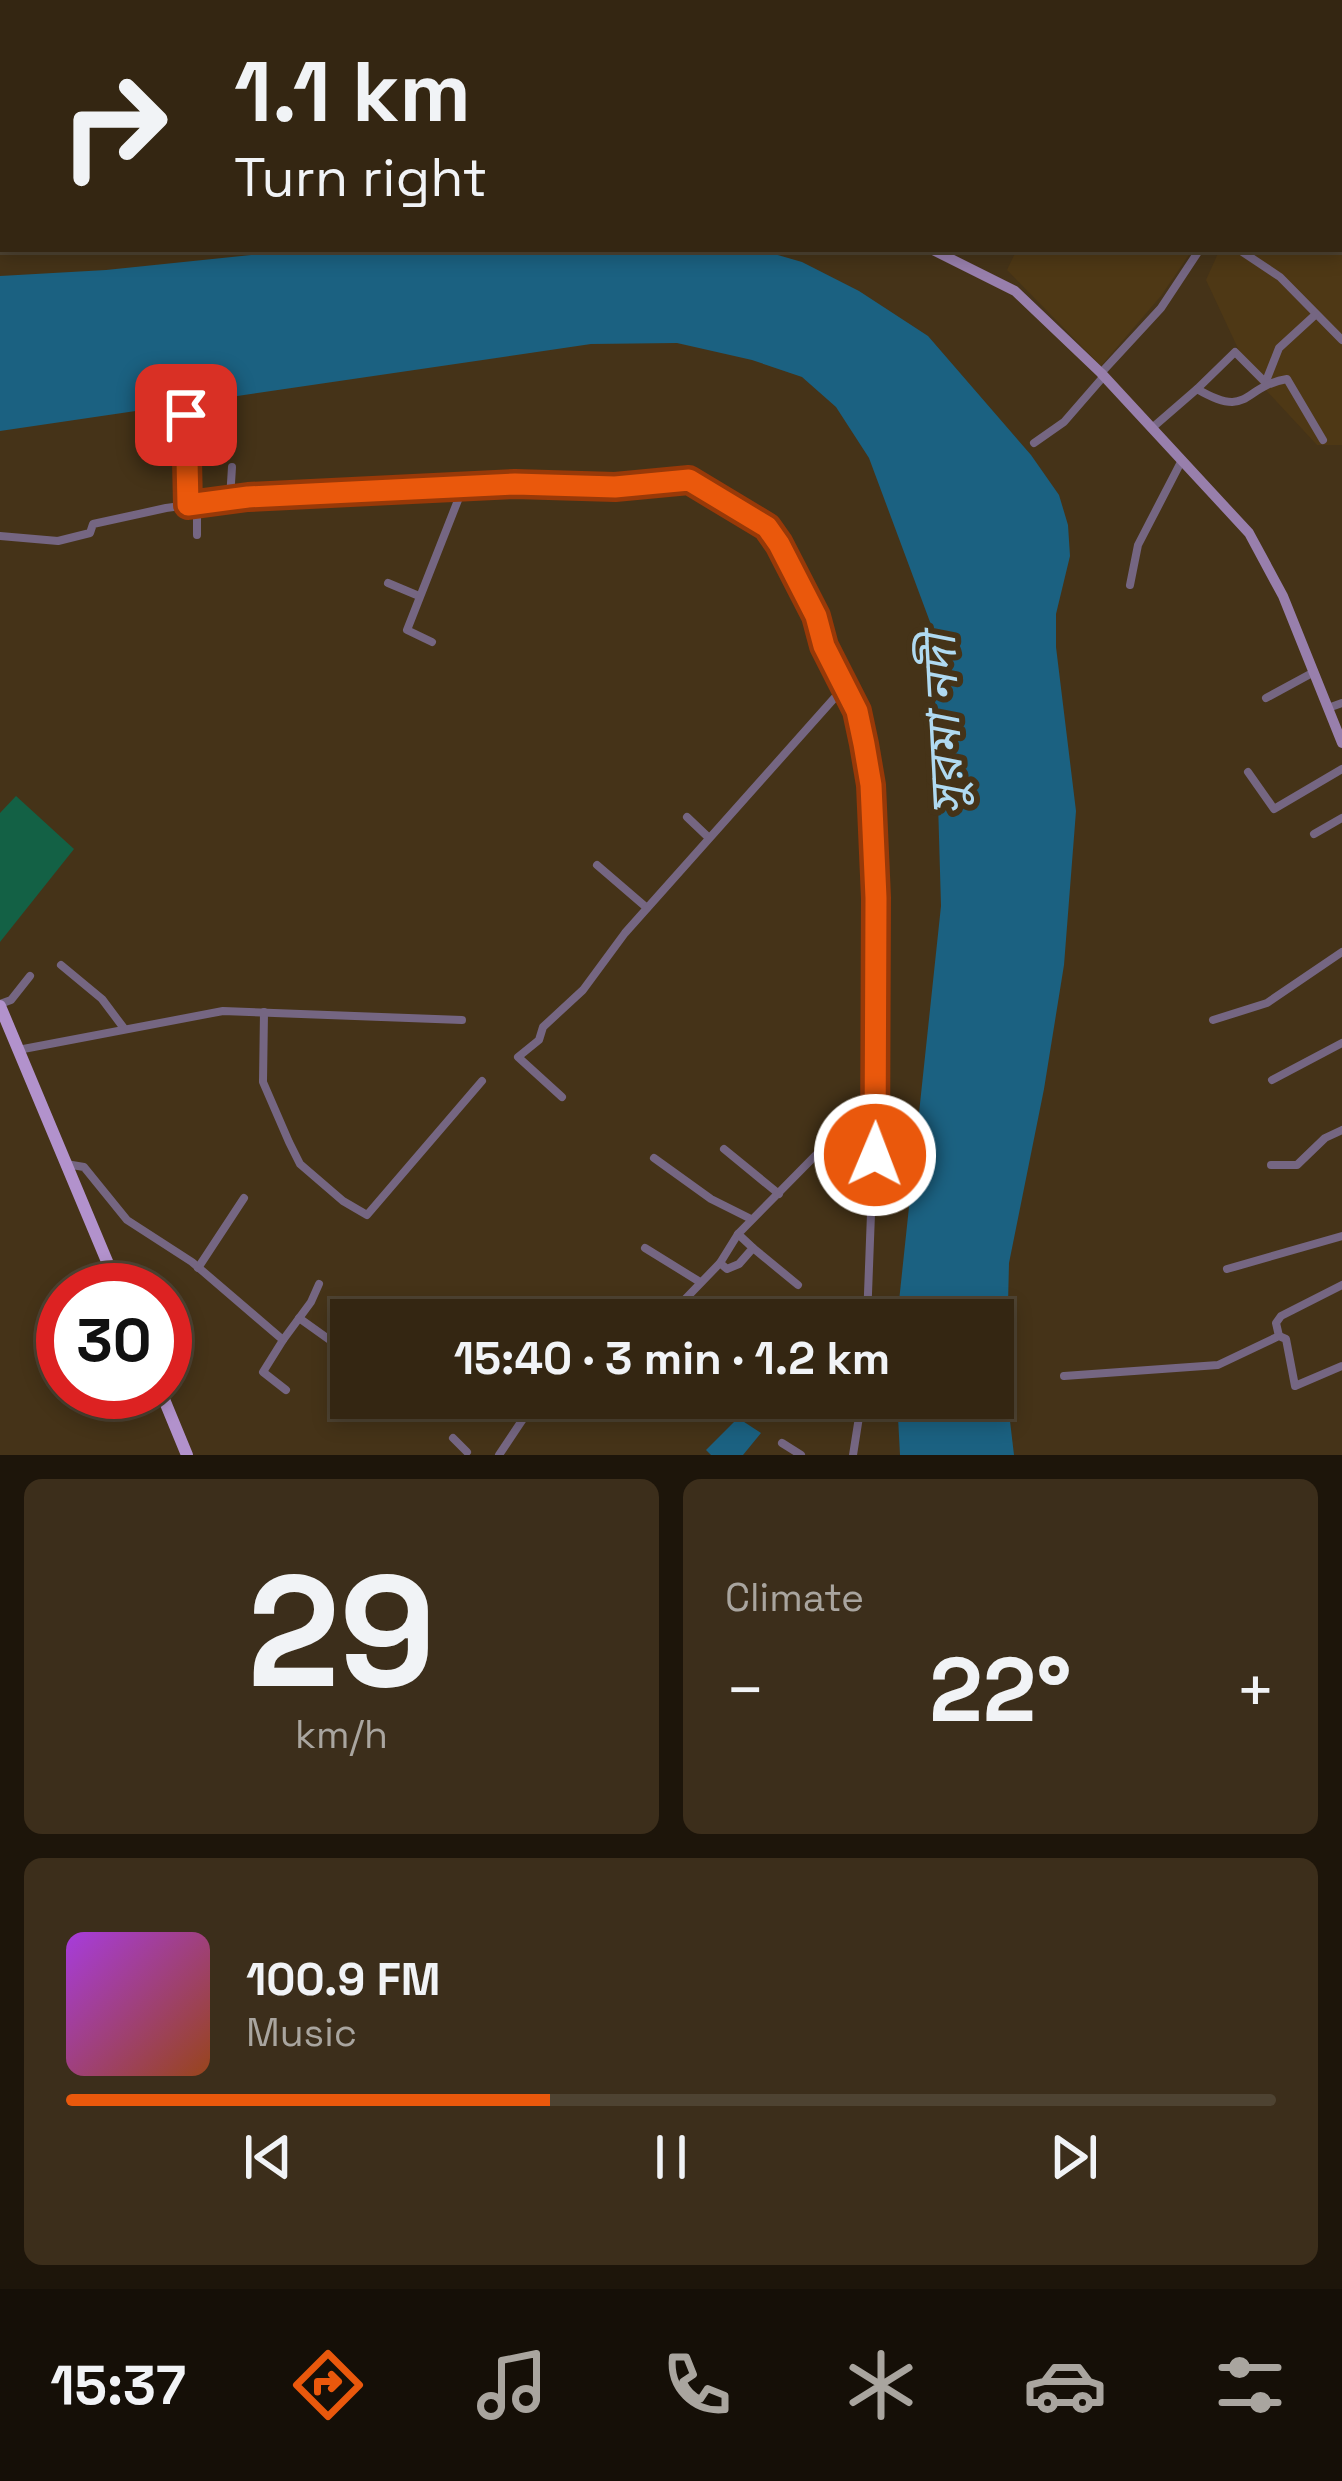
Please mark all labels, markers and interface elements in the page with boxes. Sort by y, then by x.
text: 1.1 km [234,38,471,146]
icon: right [36,48,192,204]
text: Turn right [234,143,487,212]
pin [135,364,237,466]
icon: arrive [153,382,219,448]
water label: সুরমা নদী [907,625,978,817]
position arrow [812,1092,938,1218]
speed limit sign: 30 [36,1263,192,1419]
text: 15:40 · 3 min · 1.2 km [454,1330,890,1387]
text: 29 [247,1532,436,1732]
text: Climate [725,1573,864,1622]
text: 22° [929,1632,1072,1747]
text: − [725,1648,766,1732]
text: + [1235,1648,1276,1732]
text: km/h [295,1710,388,1759]
text: 100.9 FM [246,1951,440,2008]
text: Music [246,2008,357,2057]
icon: previous [235,2124,301,2190]
icon: pause [638,2124,704,2190]
icon: next [1041,2124,1107,2190]
icon: directions [286,2343,370,2427]
icon: music [470,2343,554,2427]
icon: phone [655,2343,739,2427]
icon: climate [839,2343,923,2427]
icon: car [1023,2343,1107,2427]
icon: filters [1208,2343,1292,2427]
text: 15:37 [50,2351,186,2420]

